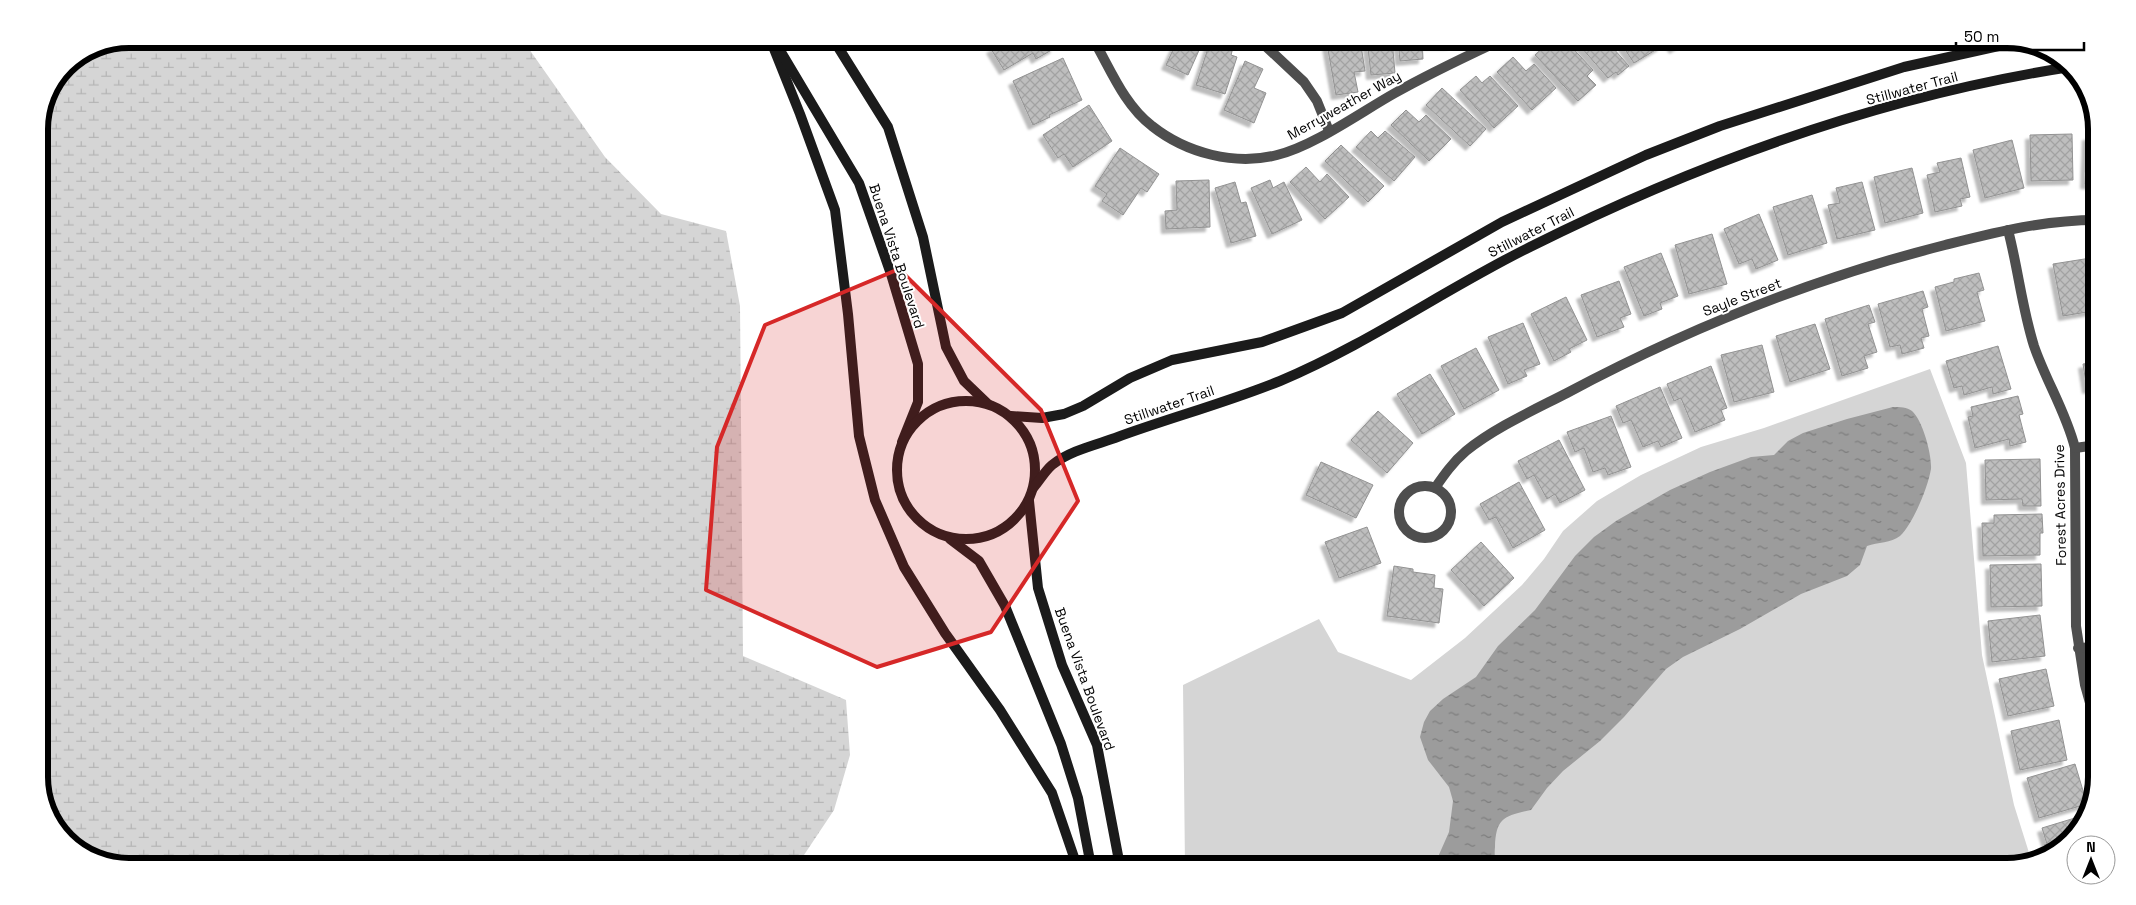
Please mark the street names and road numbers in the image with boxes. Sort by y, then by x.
street label: Merryweather Way [1284,66,1404,144]
street label: Stillwater Trail [1864,67,1960,109]
street label: Buena Vista Boulevard [865,181,929,331]
street label: Stillwater Trail [1485,203,1577,261]
street label: Sayle Street [1700,274,1784,320]
street label: Stillwater Trail [1122,381,1216,429]
street label: Forest Acres Drive [2050,444,2070,566]
street label: Buena Vista Boulevard [1051,605,1119,753]

